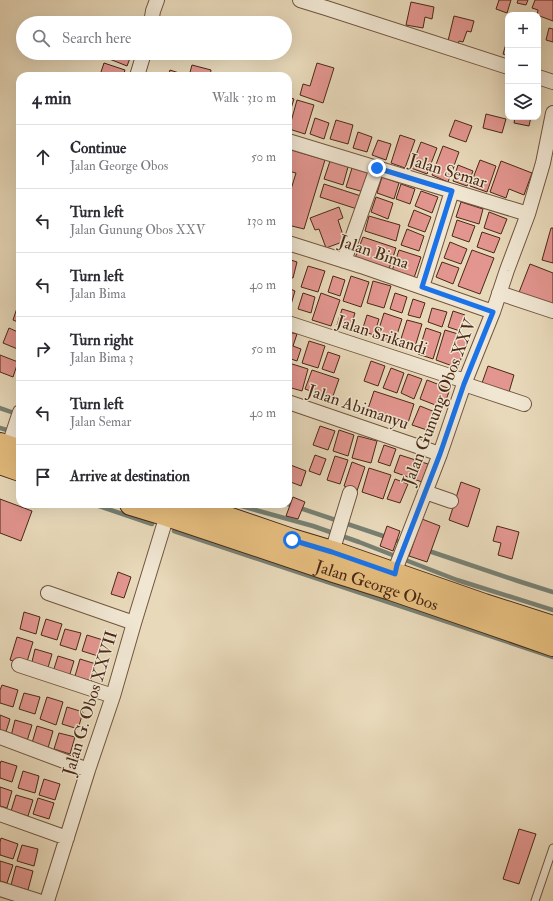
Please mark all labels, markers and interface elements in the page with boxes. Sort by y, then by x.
map controls [505,12,541,120]
button: + [505,12,541,48]
search box [16,16,292,60]
icon: search [30,27,52,49]
text: Search here [62,29,131,48]
button: − [505,48,541,84]
button: layers [505,84,541,120]
text: 4 min [32,88,71,109]
text: Walk · 310 m [212,90,276,106]
text: Continue [70,139,126,158]
icon: ahead [32,146,54,168]
text: 50 m [251,149,276,165]
street label: Jalan Semar [405,149,490,194]
text: Jalan George Obos [70,158,168,174]
route end [368,159,386,177]
text: Turn left [70,203,124,222]
icon: left [32,210,54,232]
text: 130 m [247,213,276,229]
text: Jalan Gunung Obos XXV [70,222,205,238]
street label: Jalan Bima [335,230,413,275]
text: Turn left [70,267,124,286]
icon: left [32,274,54,296]
text: 40 m [250,277,276,293]
text: Jalan Bima [70,286,126,302]
street label: Jalan Srikandi [333,310,430,361]
street label: Jalan Gunung Obos XXV [397,315,482,489]
text: Turn right [70,331,133,350]
icon: right [32,338,54,360]
text: 50 m [251,341,276,357]
text: Jalan Bima 3 [70,350,134,366]
street label: Jalan Abimanyu [303,380,412,435]
text: Turn left [70,395,124,414]
icon: left [32,402,54,424]
text: 40 m [250,405,276,421]
text: Jalan Semar [70,414,131,430]
icon: arrive [32,466,54,488]
text: Arrive at destination [70,467,190,486]
route start [283,531,301,549]
street label: Jalan George Obos [311,555,441,615]
street label: Jalan G. Obos XXVII [58,628,123,779]

